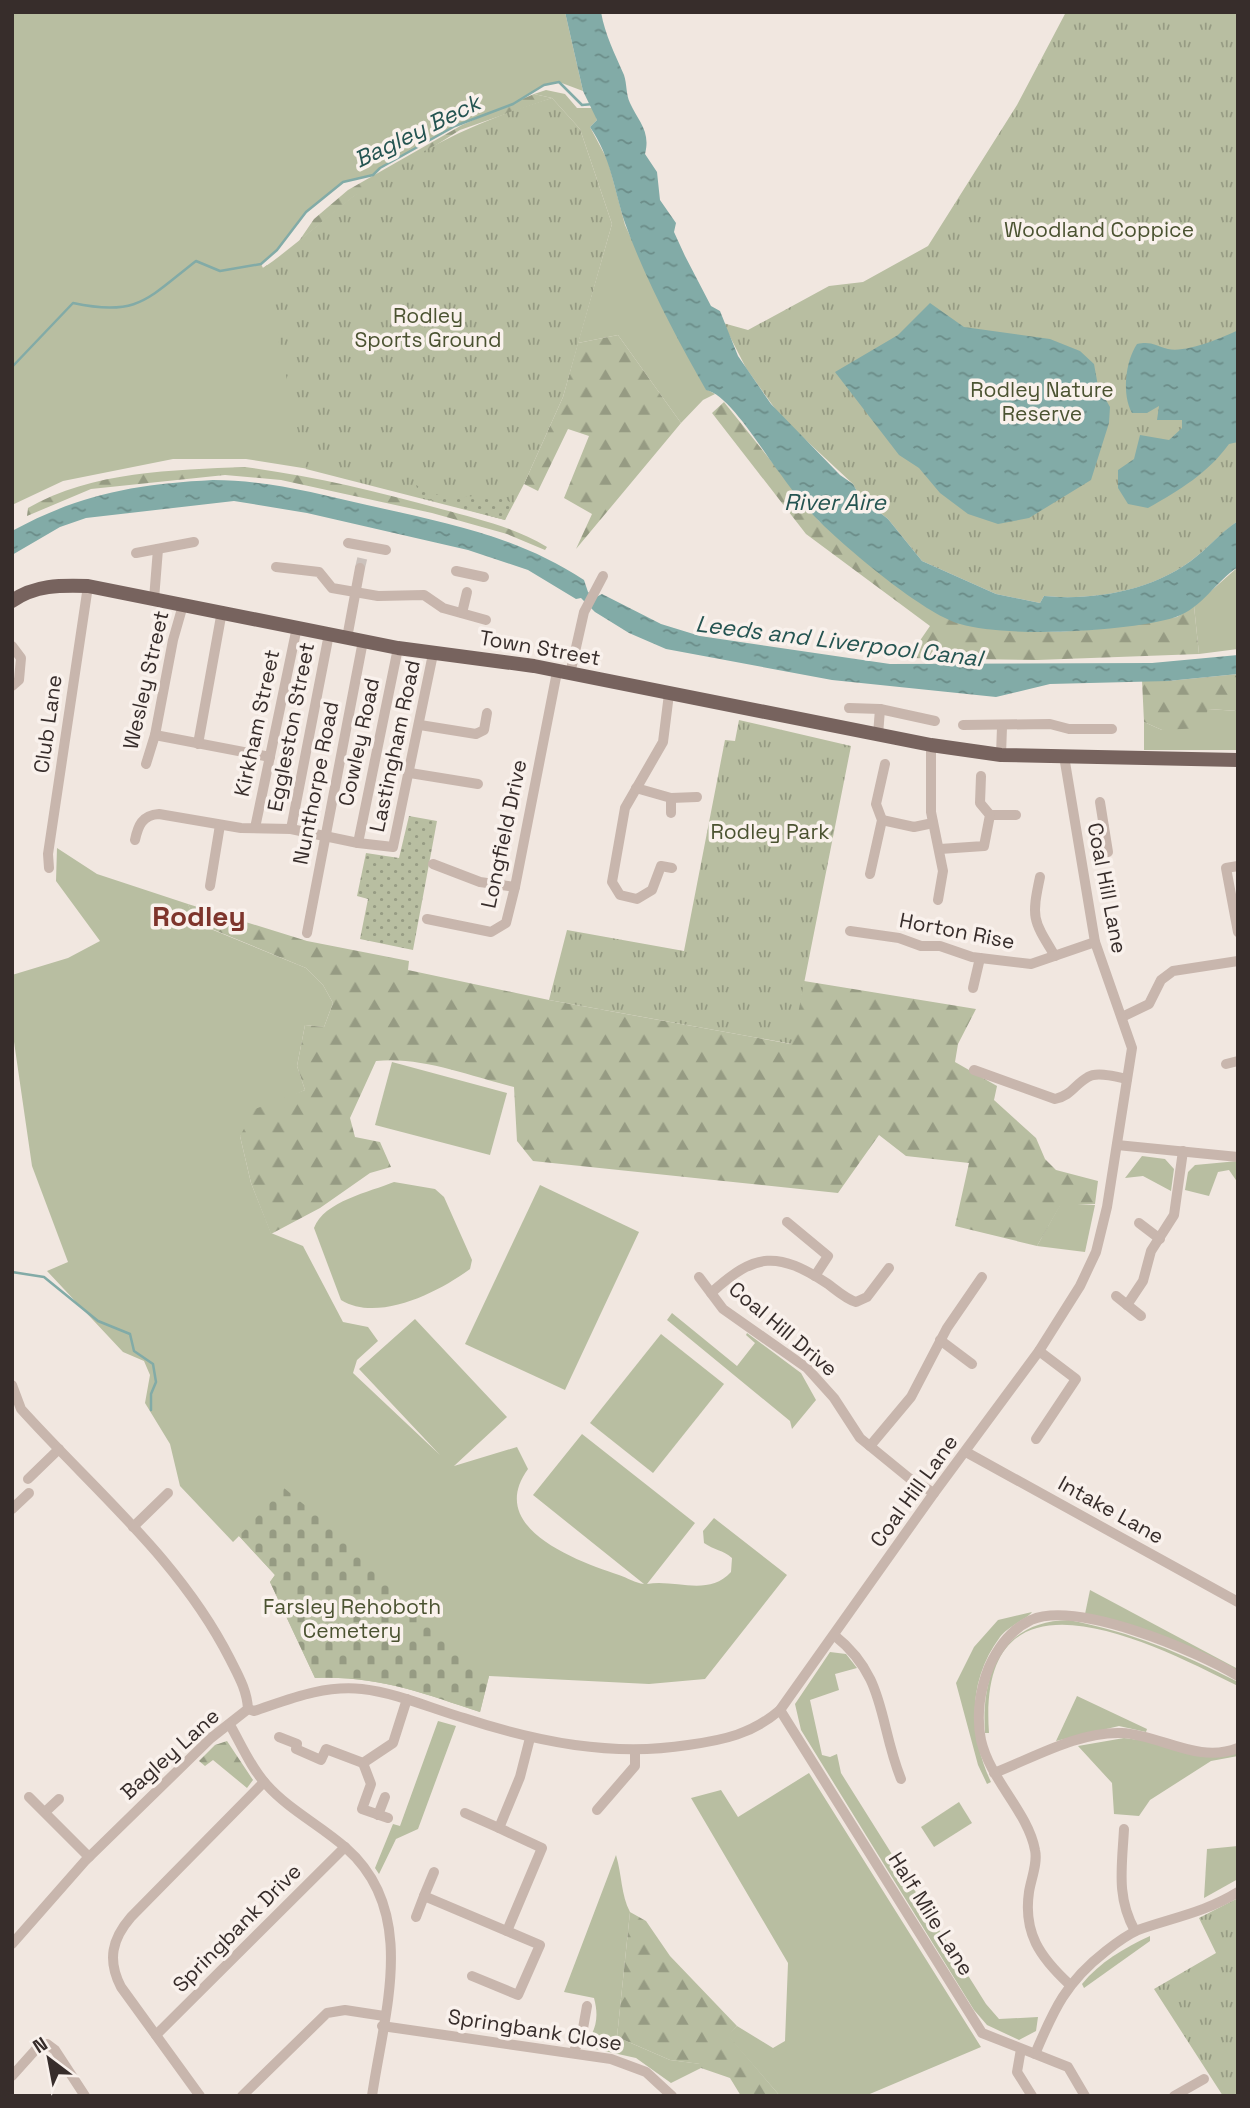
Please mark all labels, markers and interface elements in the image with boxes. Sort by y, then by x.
water label: Bagley Beck [349,86,488,175]
park label: Woodland Coppice [1004,216,1194,243]
park label: Rodley Sports Ground [354,302,502,353]
park label: Rodley Nature Reserve [970,376,1114,427]
water label: River Aire [784,487,887,517]
street label: Wesley Street [116,608,175,752]
water label: Leeds and Liverpool Canal [694,609,986,674]
street label: Town Street [478,624,603,671]
street label: Eggleston Street [261,640,320,814]
street label: Kirkham Street [228,647,285,799]
street label: Lastingham Road [363,657,426,834]
street label: Club Lane [27,673,68,775]
street label: Cowley Road [332,675,385,809]
street label: Nunthorpe Road [286,699,345,867]
street label: Longfield Drive [475,757,532,911]
park label: Rodley Park [710,818,830,845]
street label: Coal Hill Lane [1082,820,1133,956]
district label: Rodley [152,898,246,934]
street label: Horton Rise [897,906,1017,955]
street label: Coal Hill Drive [723,1275,843,1382]
street label: Coal Hill Lane [864,1429,963,1552]
street label: Intake Lane [1054,1469,1169,1550]
park label: Farsley Rehoboth Cemetery [263,1593,441,1644]
street label: Bagley Lane [115,1702,225,1805]
street label: Half Mile Lane [883,1847,980,1981]
street label: Springbank Drive [167,1858,307,1998]
street label: Springbank Close [446,2002,624,2057]
north arrow [14,2024,84,2094]
text: N [28,2031,52,2059]

